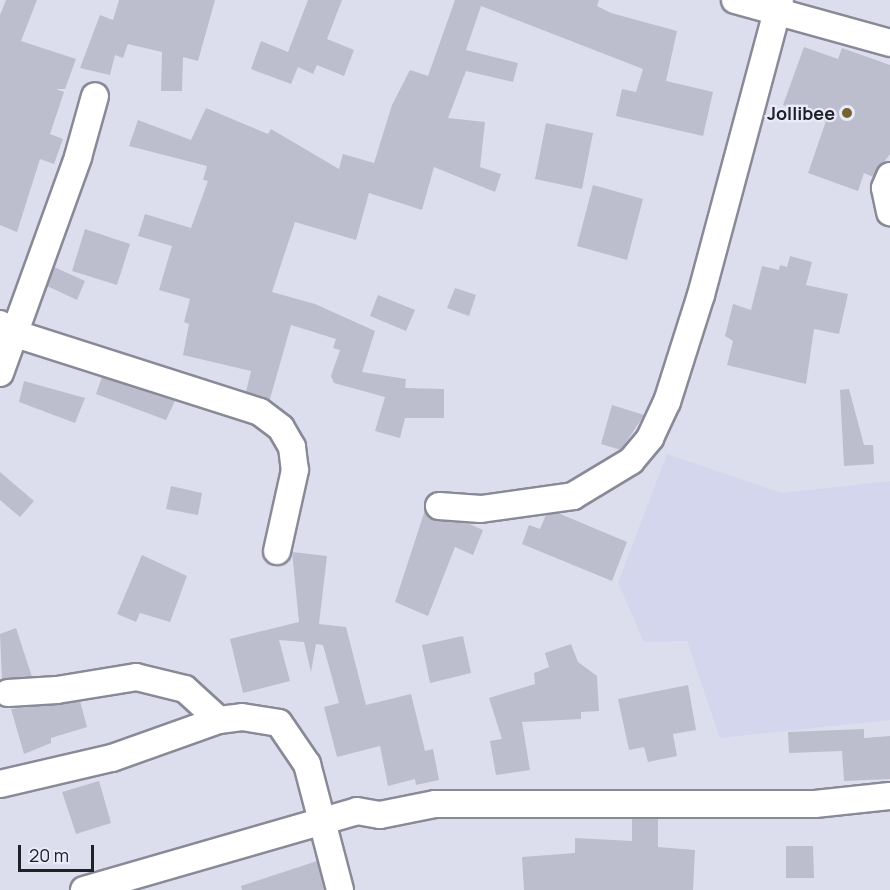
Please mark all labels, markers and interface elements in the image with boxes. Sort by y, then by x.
place label: Jollibee [767,102,835,124]
marker: Jollibee [840,106,854,120]
scale bar [21,833,98,871]
text: 20 m [29,843,69,867]

